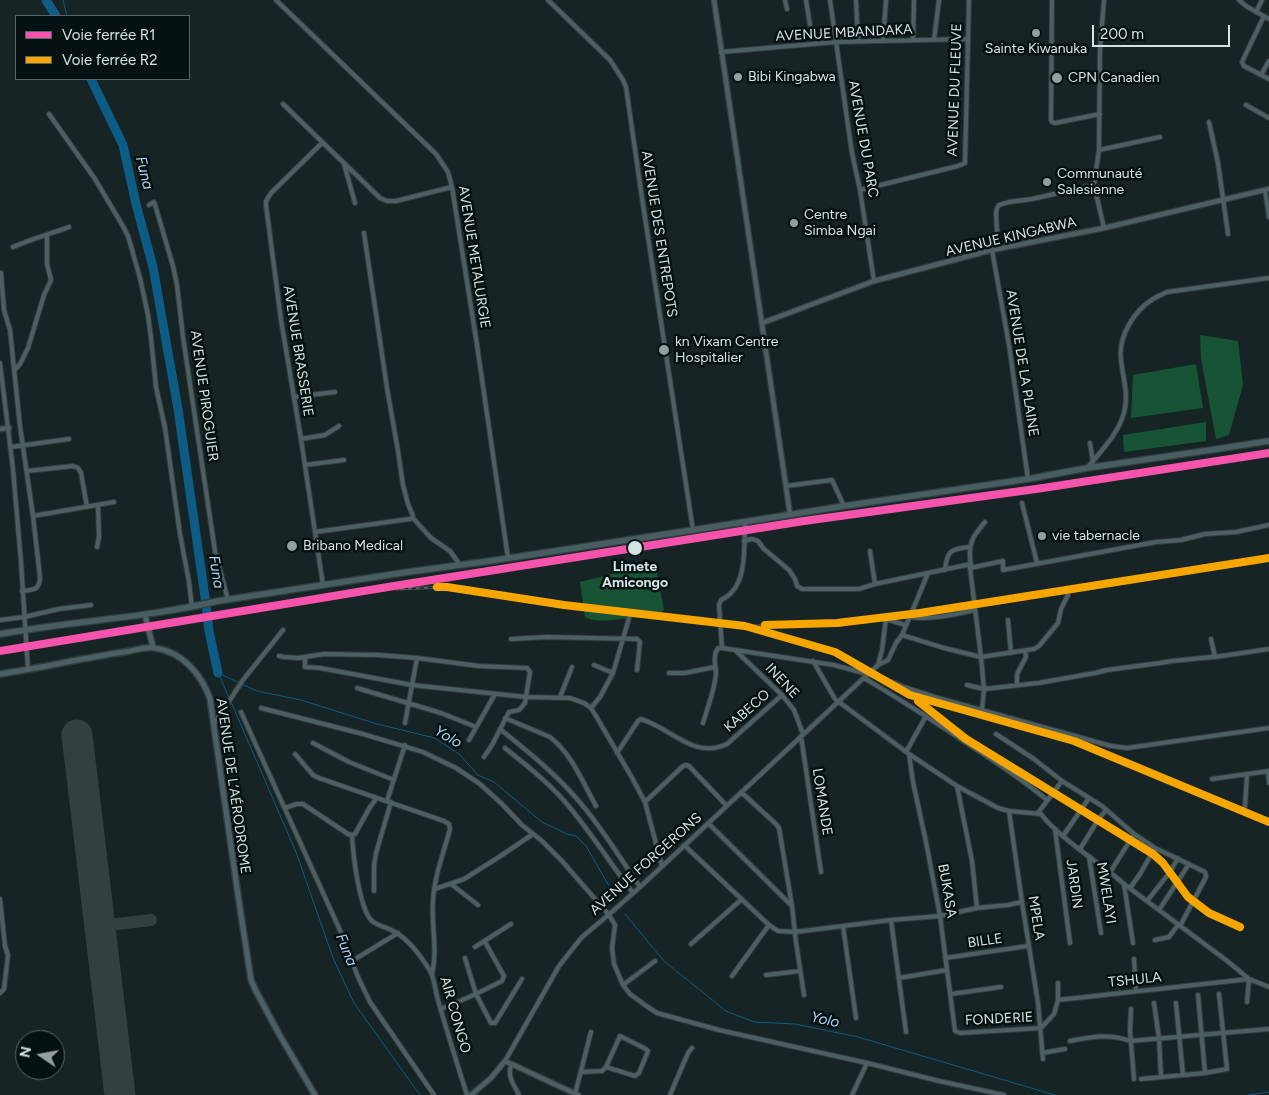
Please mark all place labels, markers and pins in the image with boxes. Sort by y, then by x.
marker: Sainte Kiwanuka [1030,27,1042,39]
place label: Sainte Kiwanuka [985,41,1087,57]
place label: Bibi Kingabwa [748,69,836,85]
place label: CPN Canadien [1068,70,1160,86]
marker: Bibi Kingabwa [732,71,744,83]
marker: CPN Canadien [1050,71,1064,85]
place label: Communauté Salesienne [1057,166,1143,198]
marker: Communauté Salesienne [1041,176,1053,188]
place label: Centre Simba Ngai [804,207,876,240]
marker: Centre Simba Ngai [788,217,800,229]
place label: kn Vixam Centre Hospitalier [675,334,778,367]
marker: kn Vixam Centre Hospitalier [657,343,671,357]
place label: vie tabernacle [1052,528,1140,544]
marker: vie tabernacle [1036,530,1048,542]
place label: Bribano Medical [303,538,403,554]
marker: Bribano Medical [285,539,299,553]
marker: Limete Amicongo [626,539,644,557]
place label: Limete Amicongo [602,559,668,592]

